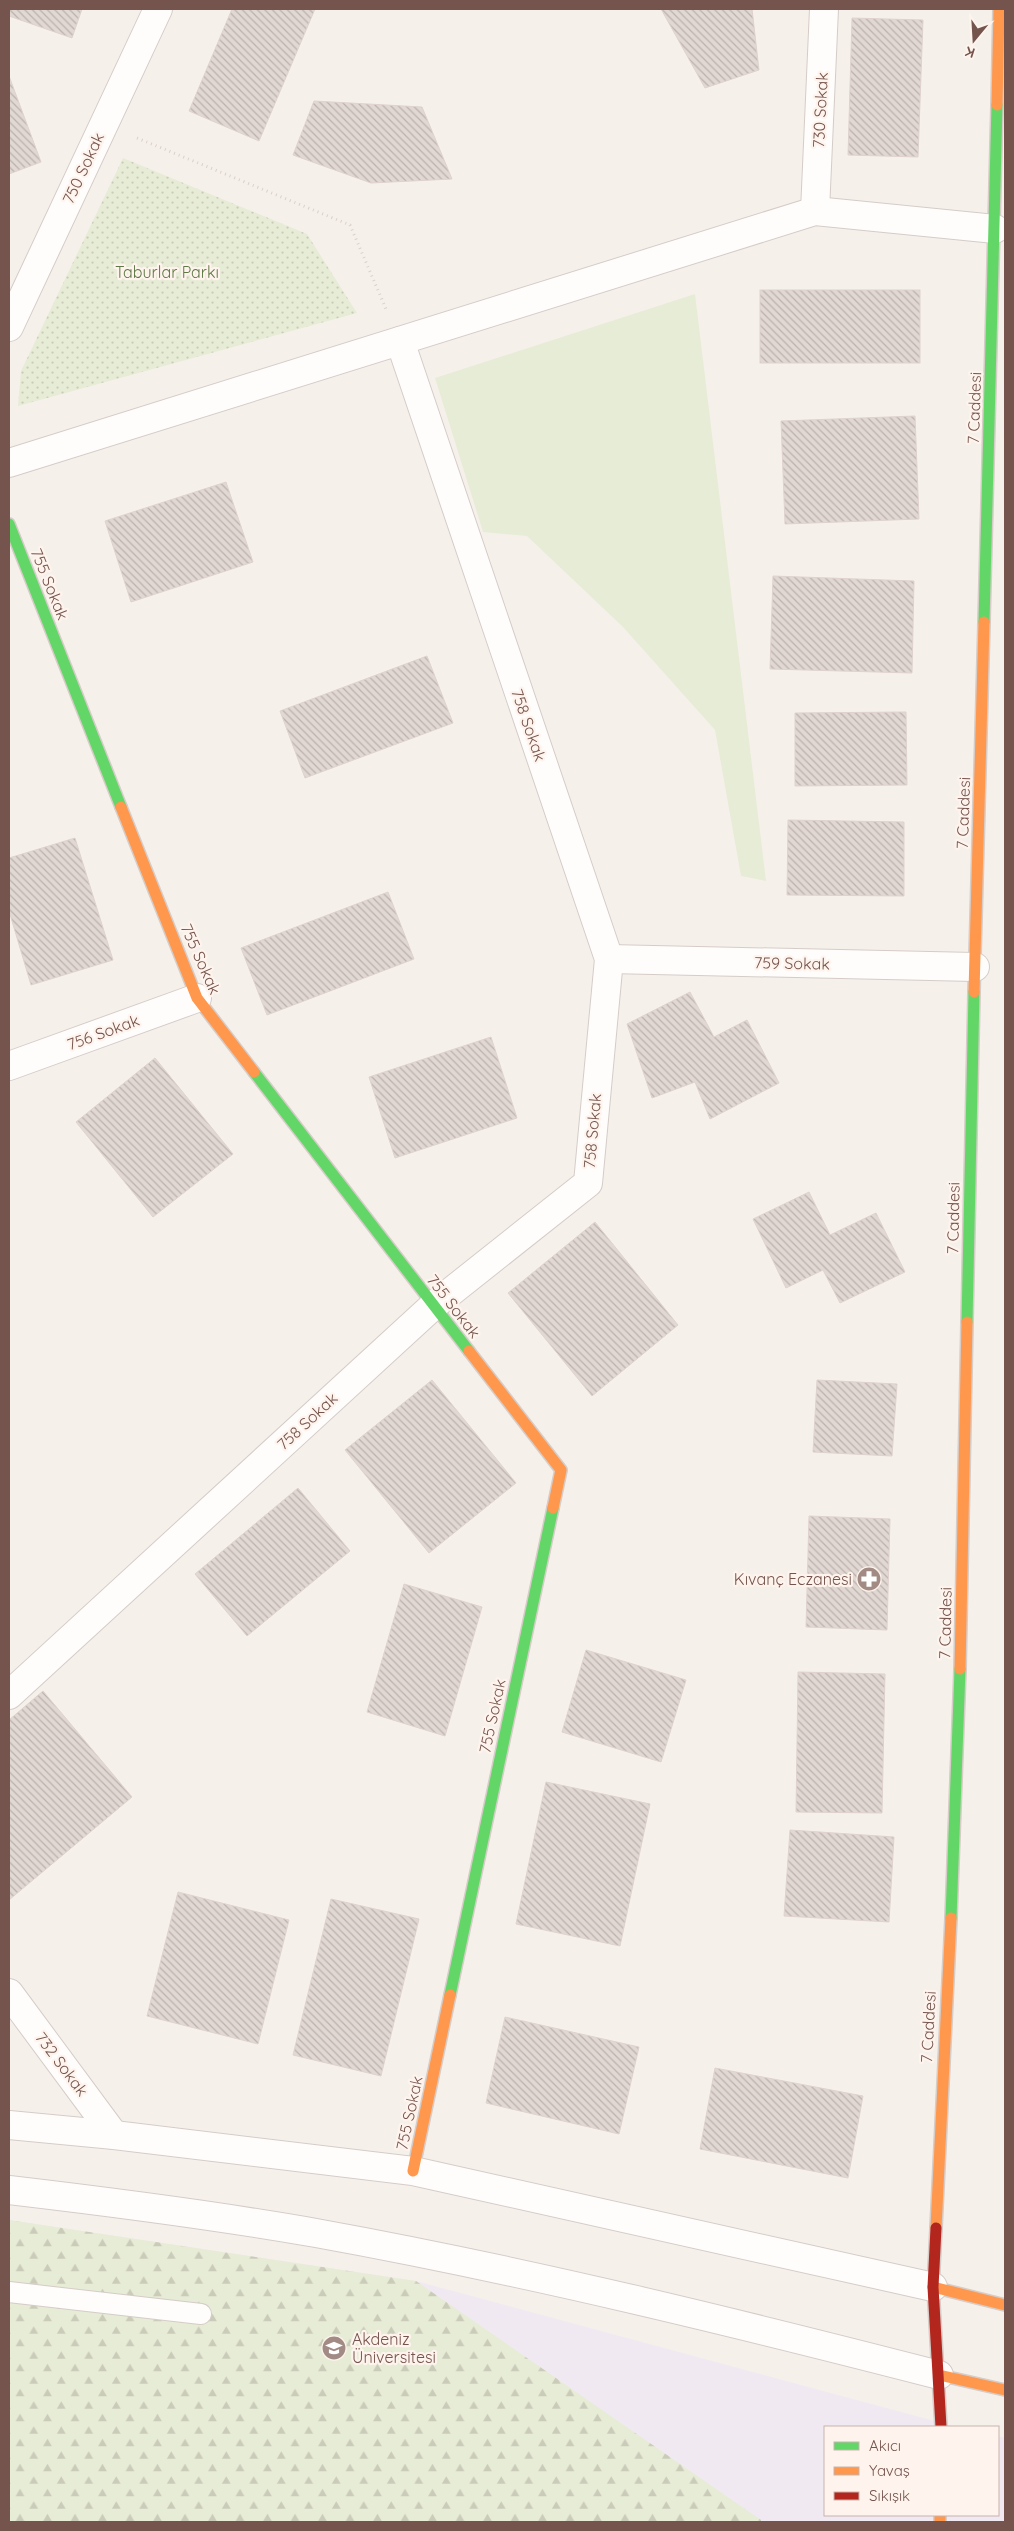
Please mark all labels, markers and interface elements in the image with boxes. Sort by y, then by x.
north arrow [949,15,999,65]
text: K [963,42,977,62]
street label: 730 Sokak [808,72,832,148]
street label: 750 Sokak [58,129,108,207]
park label: Taburlar Parkı [115,262,219,282]
street label: 7 Caddesi [963,372,985,444]
street label: 755 Sokak [27,545,73,623]
street label: 758 Sokak [507,686,551,764]
street label: 7 Caddesi [952,777,974,849]
street label: 755 Sokak [177,920,225,998]
street label: 759 Sokak [754,952,830,974]
street label: 756 Sokak [64,1010,142,1054]
street label: 758 Sokak [579,1093,605,1169]
street label: 7 Caddesi [942,1182,964,1254]
street label: 755 Sokak [423,1270,485,1342]
street label: 758 Sokak [273,1388,341,1454]
pharmacy icon: Kıvanç Eczanesi [856,1566,882,1592]
place label: Kıvanç Eczanesi [734,1569,852,1589]
street label: 7 Caddesi [934,1587,956,1659]
street label: 755 Sokak [474,1677,510,1755]
street label: 7 Caddesi [916,1990,940,2064]
street label: 732 Sokak [31,2028,93,2100]
street label: 755 Sokak [391,2074,427,2152]
place label: Akdeniz Üniversitesi [352,2329,436,2367]
school or university icon: Akdeniz Üniversitesi [321,2335,347,2361]
legend [824,2426,999,2516]
text: Akıcı [869,2436,901,2455]
text: Yavaş [869,2461,910,2480]
text: Sıkışık [869,2486,910,2505]

